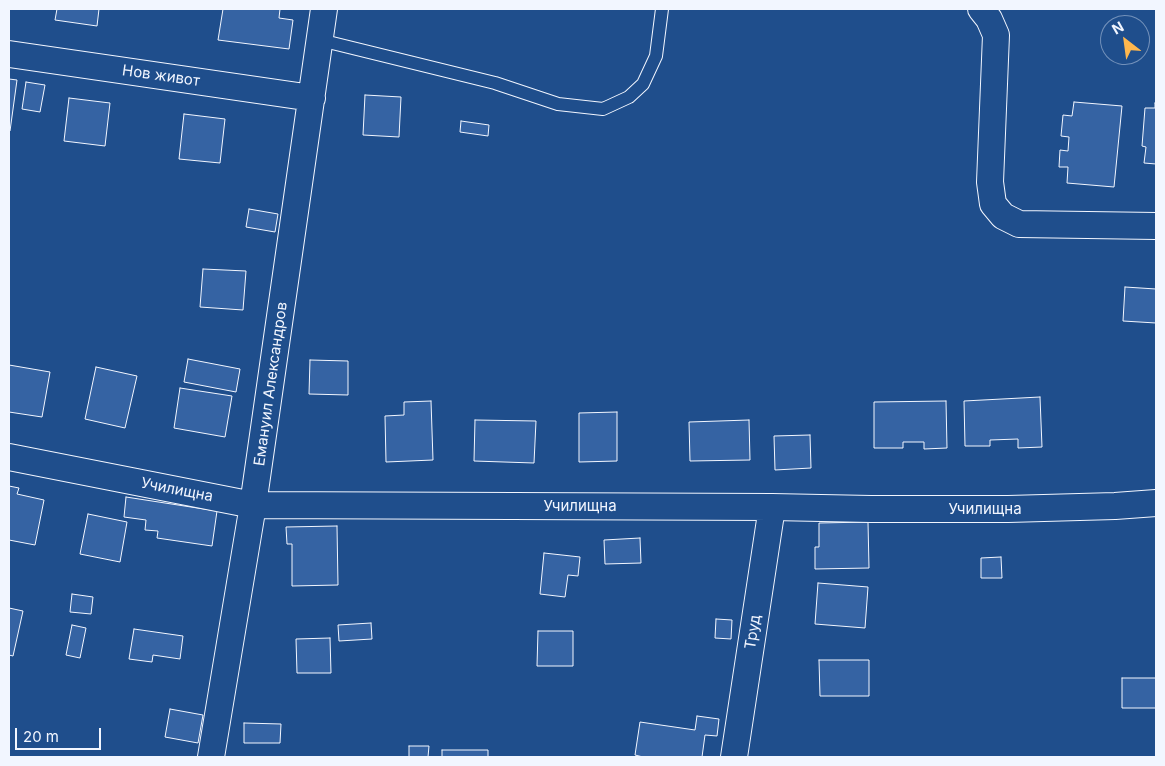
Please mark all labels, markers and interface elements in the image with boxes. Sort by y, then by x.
north arrow [1100,15,1150,65]
text: N [1109,17,1127,37]
street label: Нов живот [121,62,201,90]
street label: Емануил Александров [251,301,291,467]
street label: Училищна [139,474,215,506]
street label: Училищна [543,497,617,515]
street label: Училищна [948,500,1022,518]
street label: Труд [741,613,765,651]
scale bar [18,718,104,750]
text: 20 m [23,727,59,746]

